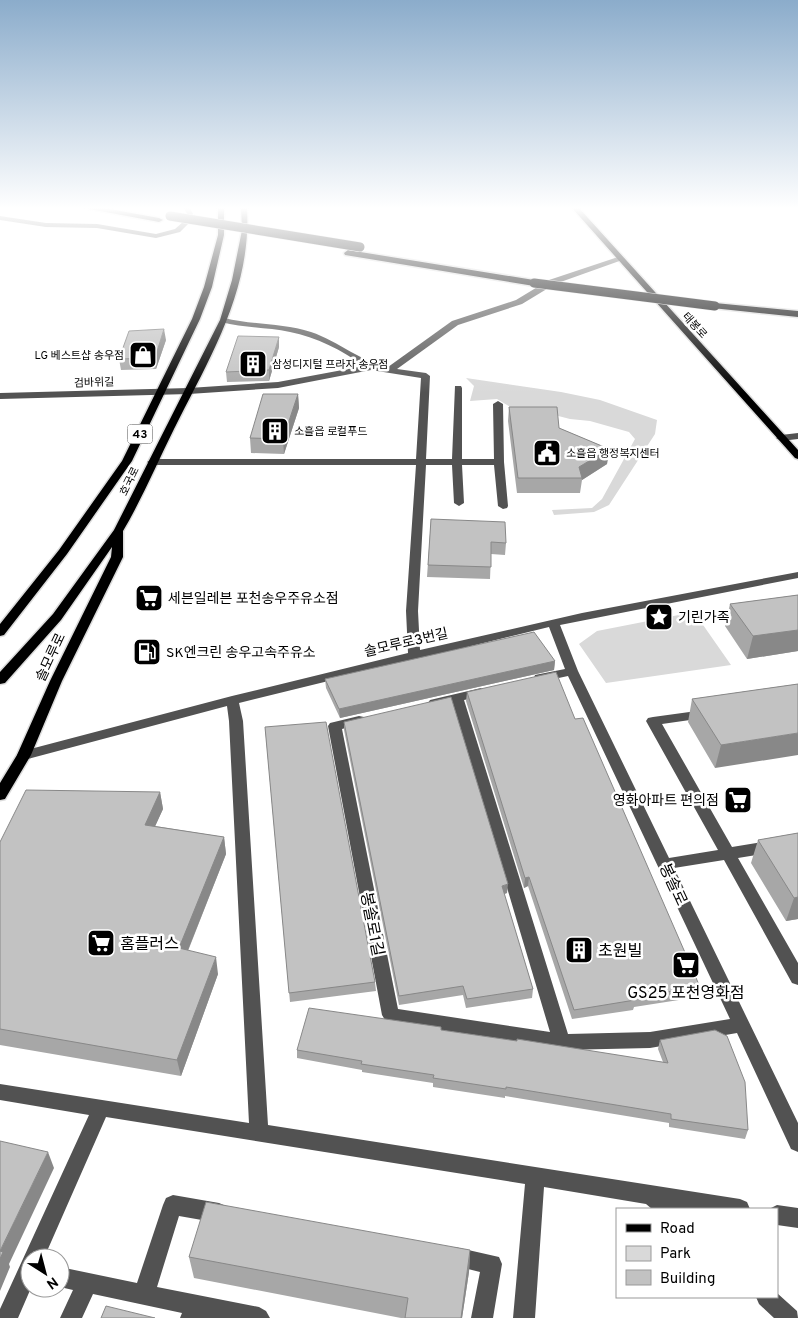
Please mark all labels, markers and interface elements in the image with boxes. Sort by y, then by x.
street label: 태봉로 [679,310,710,342]
shop icon: LG 베스트샵 송우점 [128,340,158,370]
place label: LG 베스트샵 송우점 [34,349,124,363]
building icon: 삼성디지털 프라자 송우점 [238,349,268,379]
place label: 삼성디지털 프라자 송우점 [272,358,389,372]
street label: 검바위길 [74,375,115,391]
building icon: 소흘읍 로컬푸드 [260,416,290,446]
road number: 43 [128,424,152,444]
place label: 소흘읍 로컬푸드 [294,425,367,439]
public building icon: 소흘읍 행정복지센터 [532,438,562,468]
place label: 소흘읍 행정복지센터 [566,447,660,461]
street label: 호국로 [117,465,143,498]
supermarket icon: 세븐일레븐 포천송우주유소점 [134,583,164,613]
place label: 세븐일레븐 포천송우주유소점 [168,590,339,608]
place icon: 기린가족 [644,602,674,632]
place label: 기린가족 [678,610,730,627]
street label: 솔모루로3번길 [363,626,450,661]
street label: 솔모루로 [33,631,70,685]
fuel station icon: SK엔크린 송우고속주유소 [132,637,162,667]
place label: SK엔크린 송우고속주유소 [166,645,316,662]
supermarket icon: 영화아파트 편의점 [723,785,753,815]
place label: 영화아파트 편의점 [613,793,719,810]
street label: 봉솔로 [654,861,691,909]
street label: 봉솔로1길 [355,891,387,958]
supermarket icon: 홈플러스 [86,928,116,958]
place label: 홈플러스 [120,935,179,955]
building icon: 초원빌 [564,935,594,965]
place label: 초원빌 [598,942,642,962]
supermarket icon: GS25 포천영화점 [671,950,701,980]
place label: GS25 포천영화점 [627,984,745,1004]
legend [616,1208,778,1298]
text: Road [660,1220,695,1239]
text: Park [660,1245,691,1264]
north arrow [20,1248,70,1298]
text: Building [660,1270,715,1289]
text: N [43,1272,61,1292]

